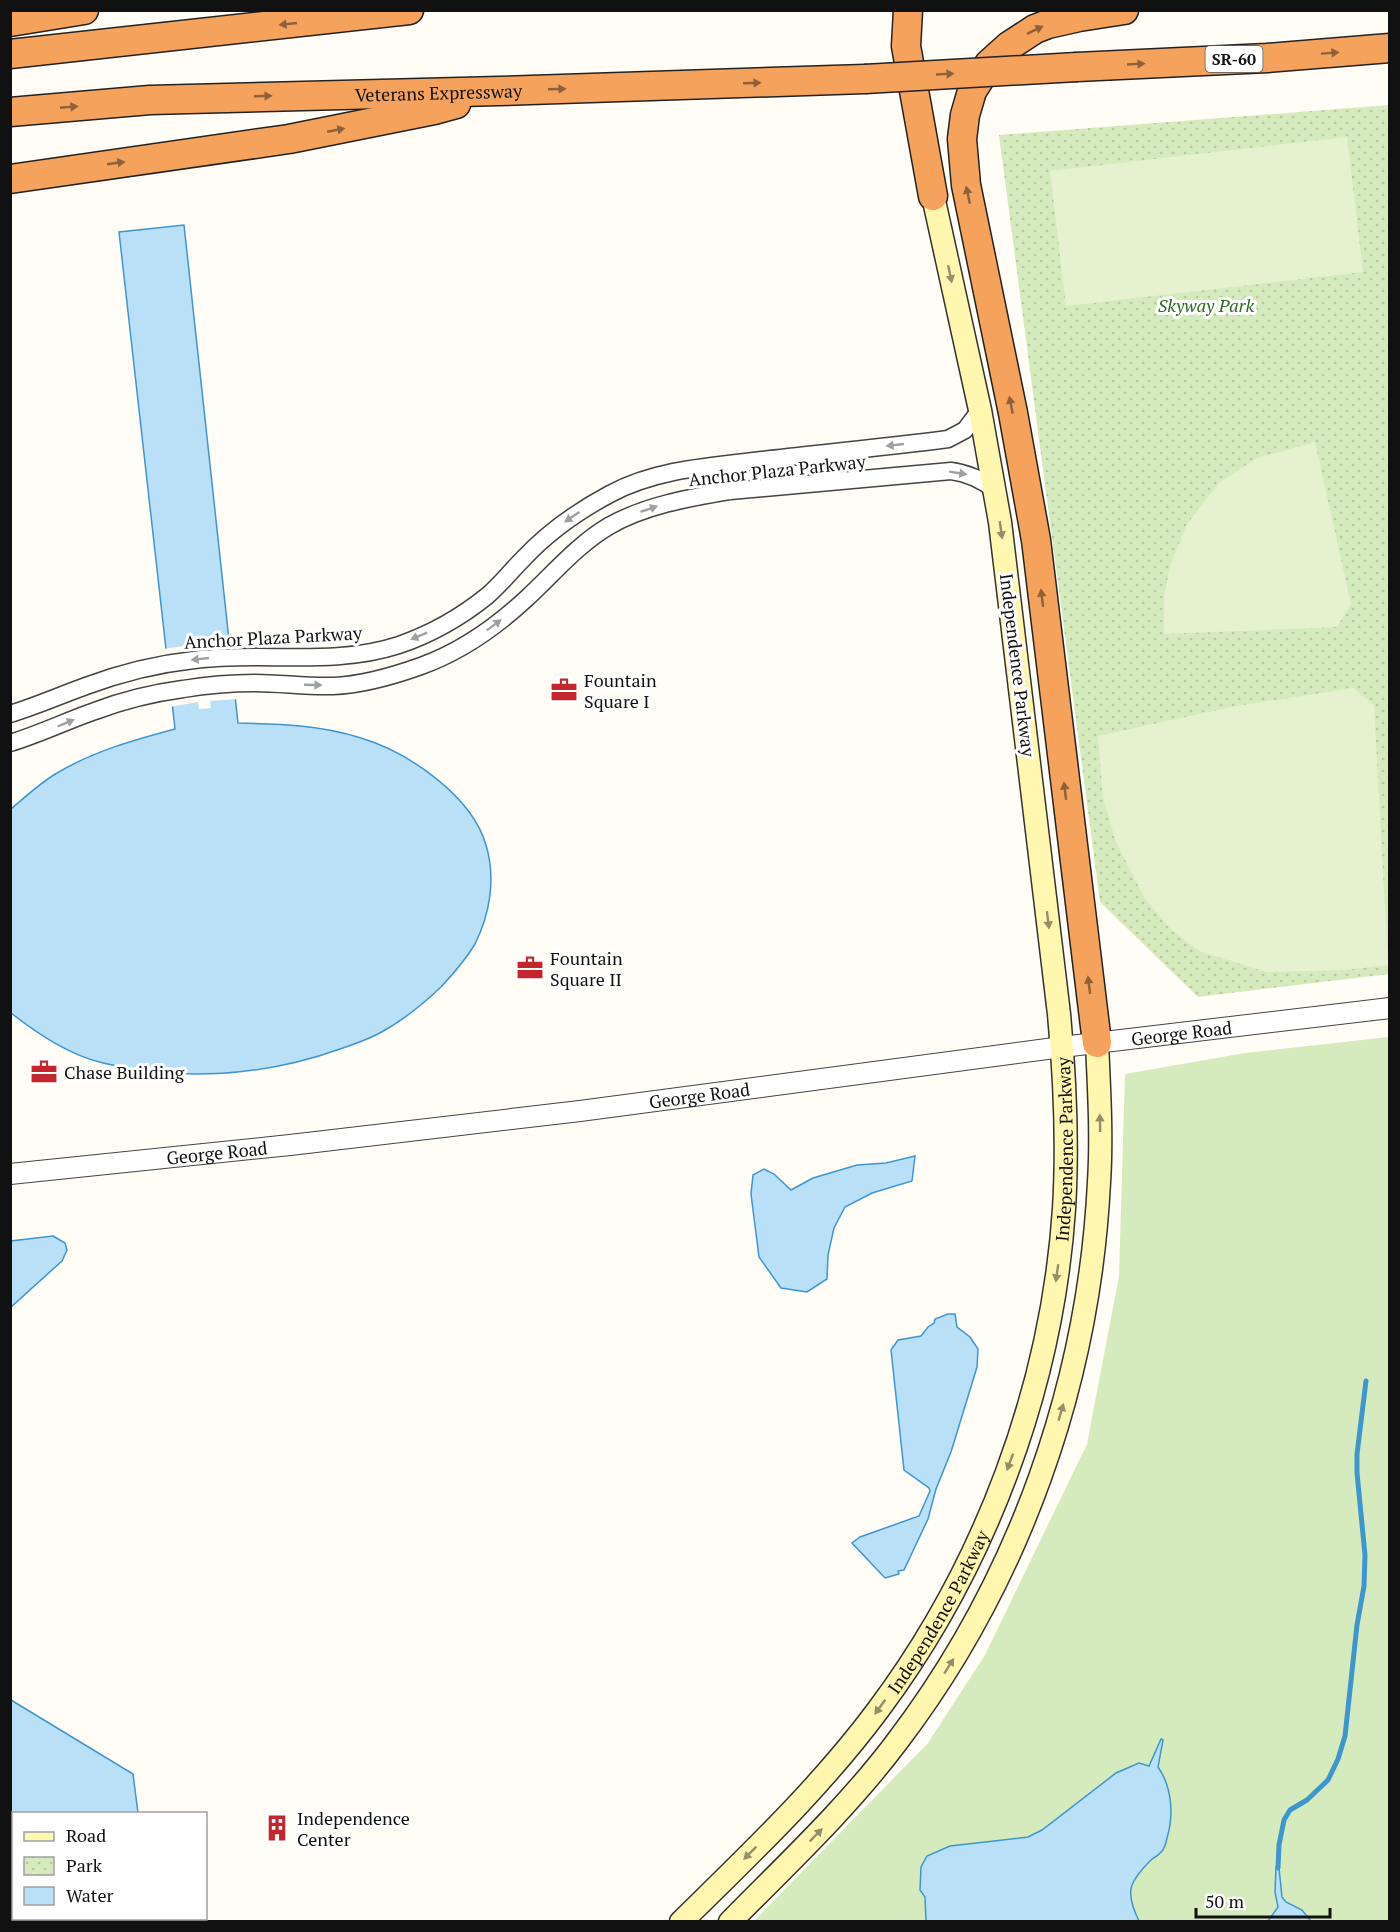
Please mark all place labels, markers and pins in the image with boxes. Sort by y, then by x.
place label: Fountain Square I [584,668,657,713]
office icon: Fountain Square I [549,675,579,705]
place label: Fountain Square II [550,946,623,991]
office icon: Fountain Square II [515,953,545,983]
office icon: Chase Building [29,1057,59,1087]
place label: Chase Building [64,1060,185,1084]
place label: Independence Center [297,1806,410,1851]
building icon: Independence Center [262,1813,292,1843]

